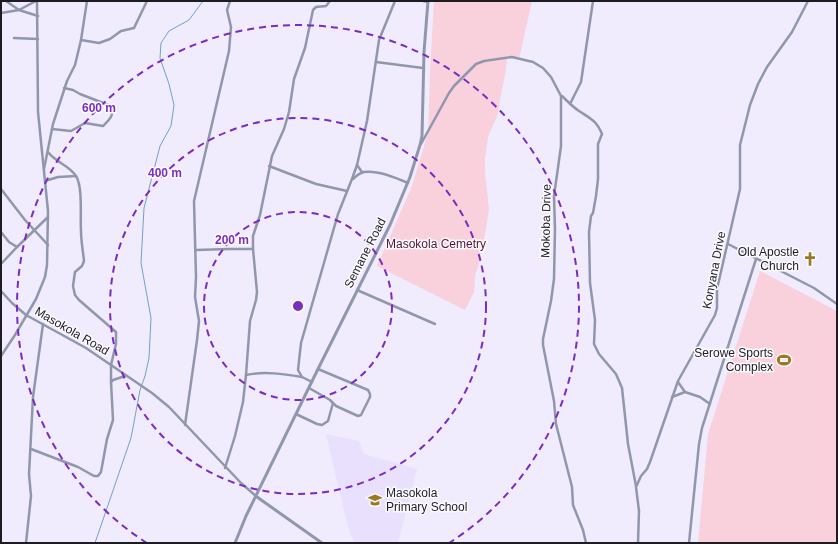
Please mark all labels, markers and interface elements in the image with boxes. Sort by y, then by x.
text: 600 m [82,101,116,115]
text: 400 m [148,166,182,180]
street label: Mokoba Drive [538,184,554,258]
street label: Semane Road [341,216,389,290]
street label: Konyana Drive [700,230,728,310]
text: 200 m [215,233,249,247]
park label: Masokola Cemetry [386,237,486,251]
place label: Old Apostle Church [738,245,799,273]
church icon: Old Apostle Church [802,251,818,267]
centre of rings [291,299,305,313]
street label: Masokola Road [32,304,112,358]
place label: Serowe Sports Complex [694,346,773,374]
sports icon: Serowe Sports Complex [776,352,792,368]
place label: Masokola Primary School [386,486,467,514]
school or university icon: Masokola Primary School [367,492,383,508]

